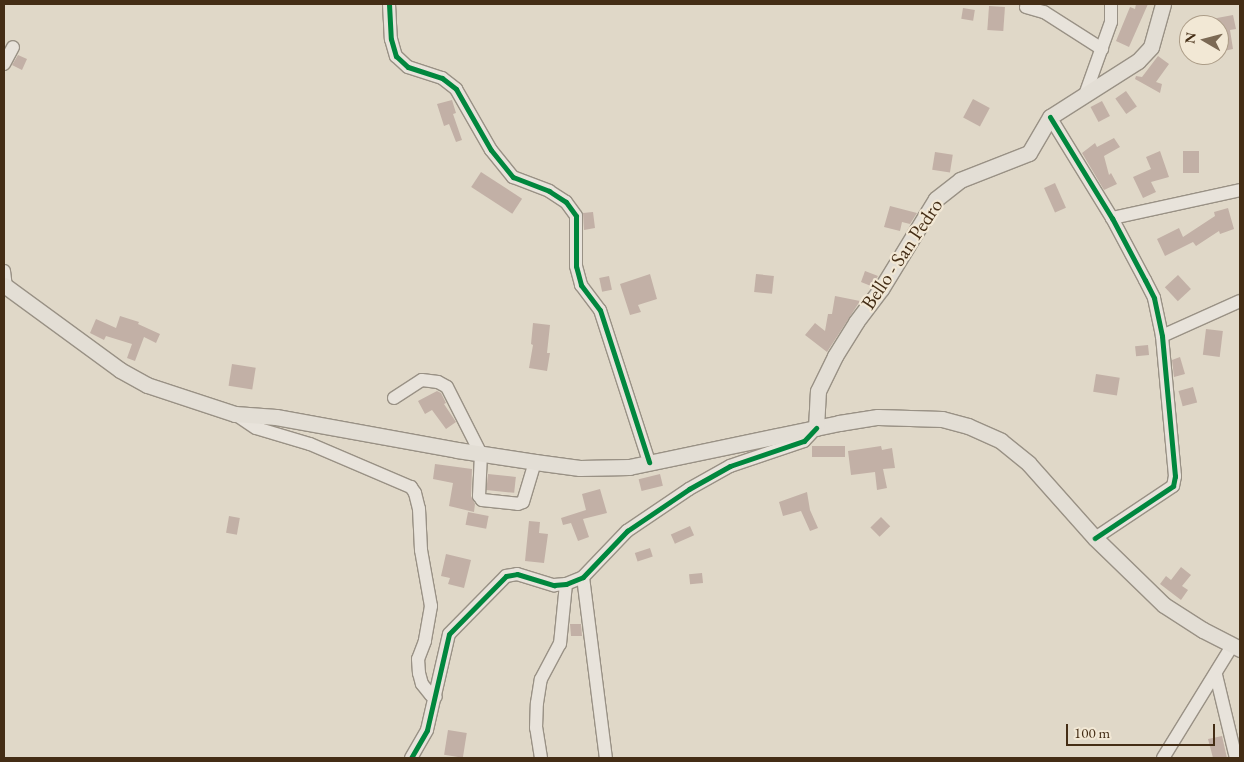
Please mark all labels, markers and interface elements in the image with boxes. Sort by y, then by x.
north arrow [1179,15,1229,65]
text: N [1180,31,1200,45]
street label: Bello - San Pedro [856,194,948,314]
scale bar [1069,714,1218,746]
text: 100 m [1074,723,1110,742]

